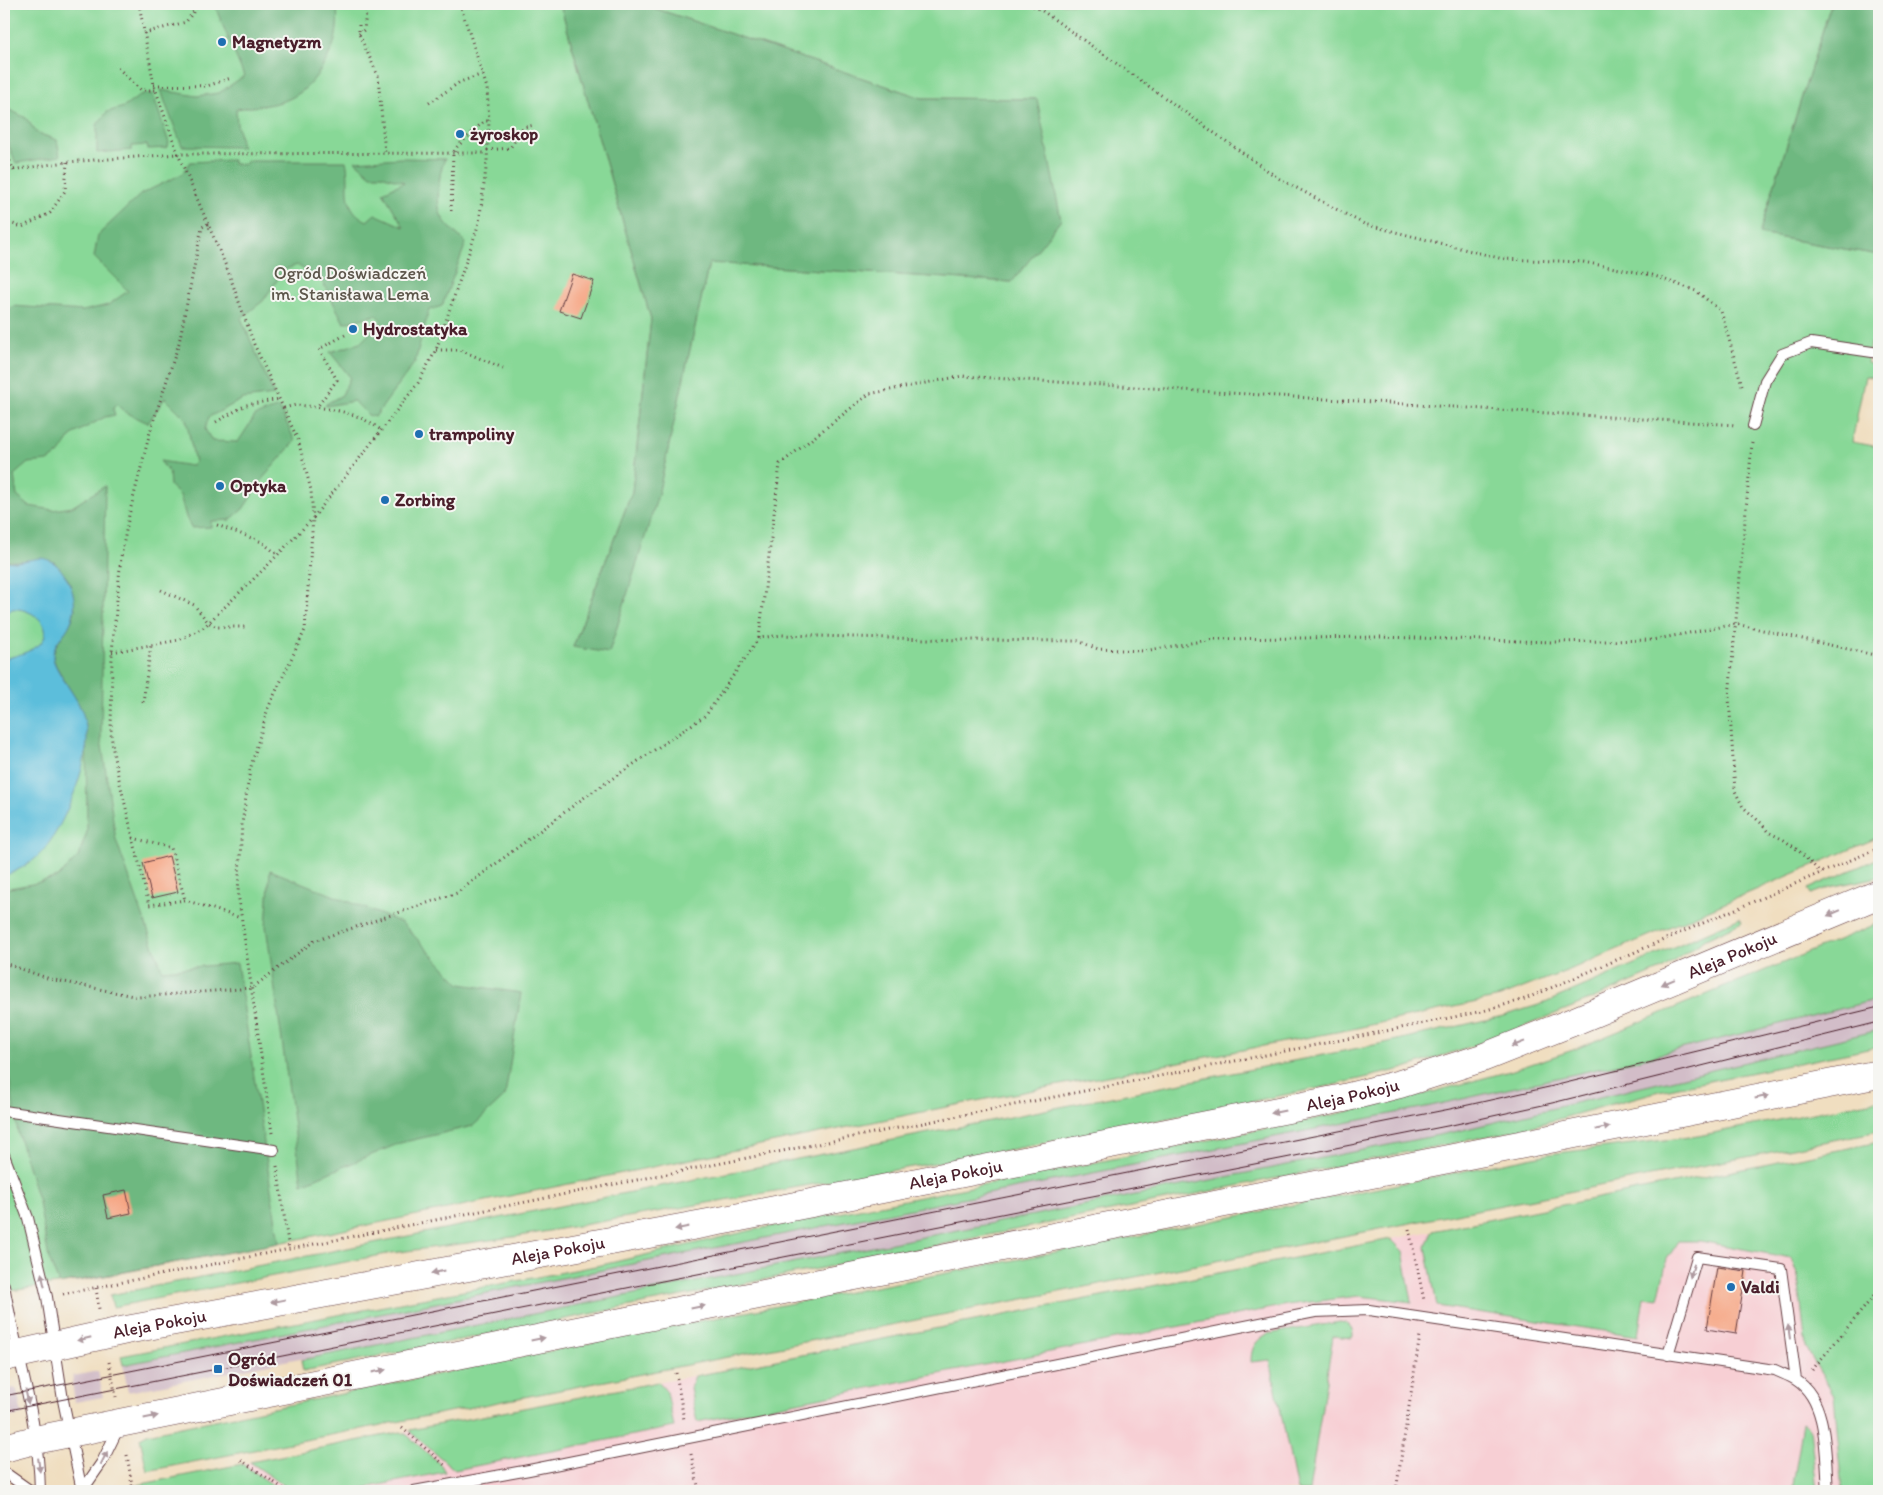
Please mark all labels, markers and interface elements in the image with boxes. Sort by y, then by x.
place label: Magnetyzm [232,31,322,53]
marker: Magnetyzm [216,36,228,48]
place label: żyroskop [470,123,538,145]
marker: żyroskop [454,128,466,140]
park label: Ogród Doświadczeń im. Stanisława Lema [271,262,430,305]
place label: Hydrostatyka [363,318,468,340]
marker: Hydrostatyka [347,323,359,335]
place label: trampoliny [429,423,515,445]
marker: trampoliny [413,428,425,440]
place label: Optyka [230,475,287,497]
marker: Optyka [214,480,226,492]
place label: Zorbing [395,489,456,511]
marker: Zorbing [379,494,391,506]
one-way arrow [1826,909,1841,917]
street label: Aleja Pokoju [1684,927,1780,984]
one-way arrow [1661,979,1675,987]
one-way arrow [1511,1040,1525,1048]
street label: Aleja Pokoju [1304,1074,1402,1116]
one-way arrow [1755,1093,1770,1101]
one-way arrow [1270,1108,1285,1116]
one-way arrow [1595,1124,1611,1132]
street label: Aleja Pokoju [907,1155,1004,1195]
one-way arrow [674,1225,690,1233]
street label: Aleja Pokoju [509,1231,607,1270]
one-way arrow [1688,1263,1696,1278]
one-way arrow [430,1268,446,1276]
one-way arrow [39,1273,47,1288]
place label: Valdi [1741,1276,1780,1298]
marker: Valdi [1725,1281,1737,1293]
one-way arrow [270,1298,286,1306]
one-way arrow [690,1302,706,1310]
street label: Aleja Pokoju [111,1304,208,1344]
one-way arrow [1785,1323,1793,1339]
one-way arrow [531,1334,547,1342]
one-way arrow [77,1335,92,1343]
place label: Ogród Doświadczeń 01 [228,1348,353,1391]
marker: Ogród Doświadczeń 01 [212,1363,224,1375]
one-way arrow [372,1367,387,1375]
one-way arrow [23,1389,31,1404]
one-way arrow [144,1413,160,1421]
one-way arrow [100,1451,108,1465]
one-way arrow [35,1458,43,1474]

